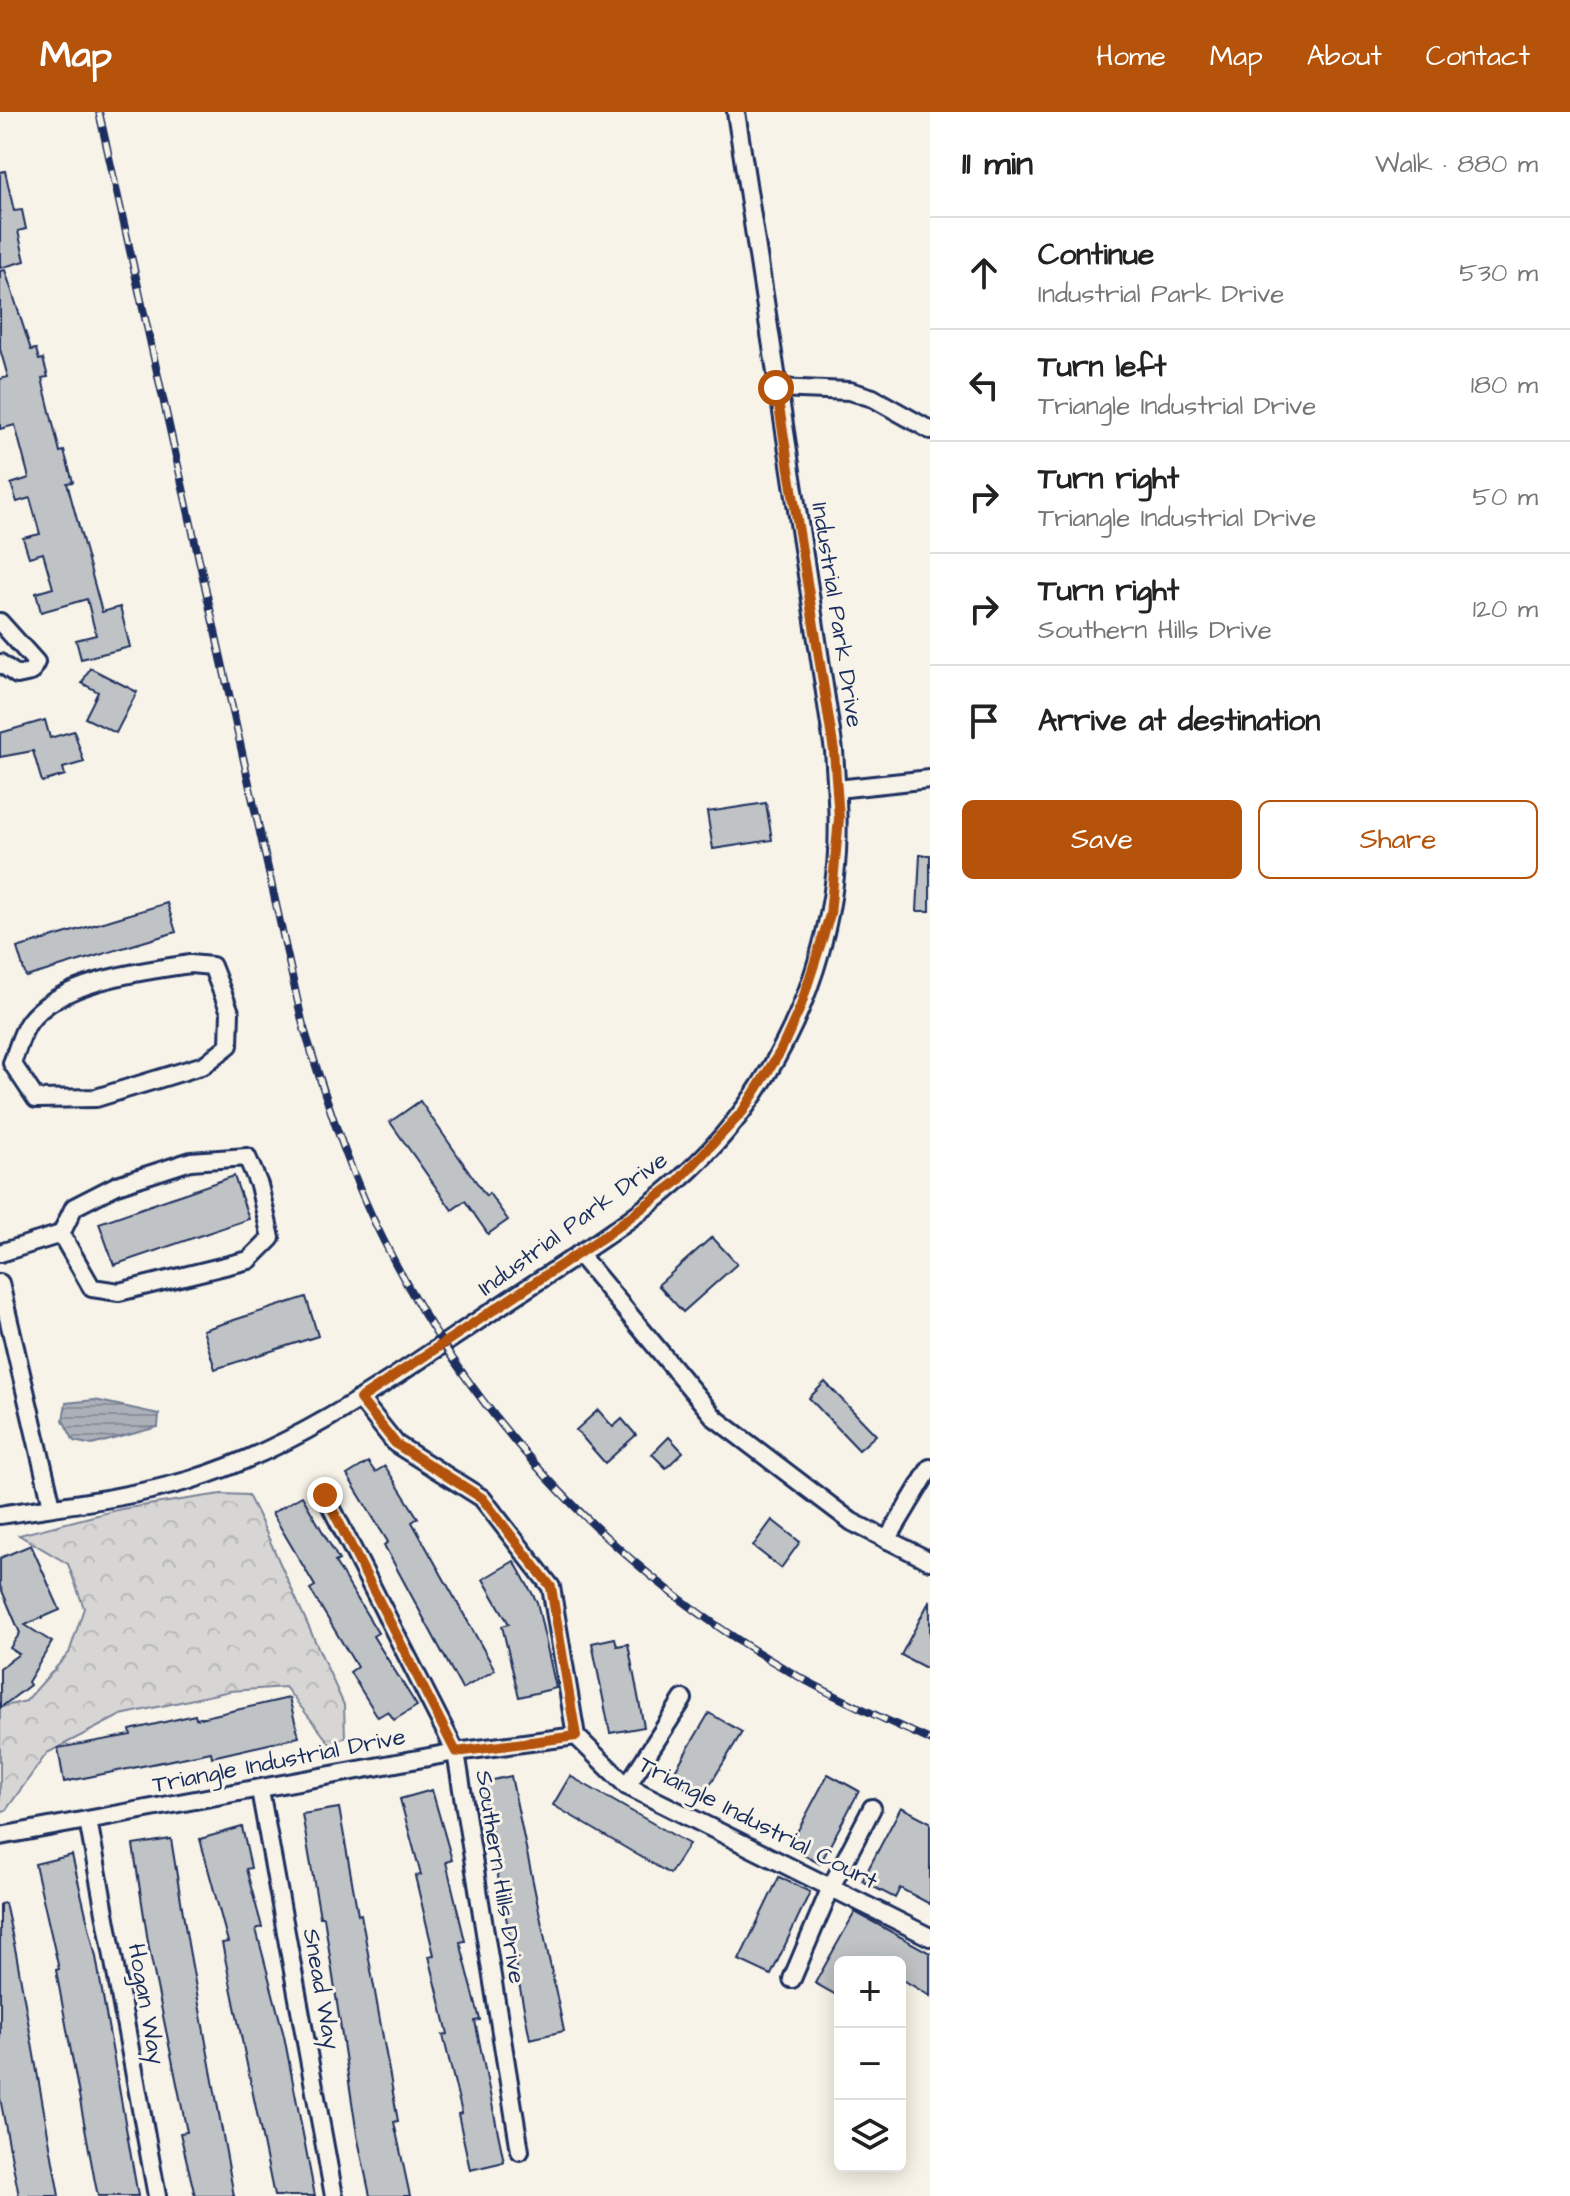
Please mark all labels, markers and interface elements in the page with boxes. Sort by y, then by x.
text: Map [40,30,112,82]
text: Home [1096,37,1166,76]
text: Map [1210,37,1263,76]
text: About [1307,37,1382,76]
text: Contact [1426,37,1530,76]
text: 11 min [962,140,1033,188]
text: Walk · 880 m [1375,146,1538,182]
text: Continue [1038,234,1154,276]
icon: ahead [962,251,1006,295]
text: 530 m [1459,255,1538,291]
text: Industrial Park Drive [1038,276,1284,312]
text: Turn left [1038,346,1166,388]
icon: left [962,363,1006,407]
text: 180 m [1471,367,1538,403]
route start [758,370,794,406]
text: Triangle Industrial Drive [1038,388,1316,424]
text: Turn right [1038,458,1179,500]
icon: right [962,475,1006,519]
text: 50 m [1473,479,1538,515]
street label: Industrial Park Drive [802,500,872,730]
text: Triangle Industrial Drive [1038,500,1316,536]
text: Turn right [1038,570,1179,612]
icon: right [962,587,1006,631]
text: 120 m [1473,591,1538,627]
text: Southern Hills Drive [1038,612,1272,648]
icon: arrive [962,699,1006,743]
text: Arrive at destination [1038,700,1320,742]
button: Save [962,800,1242,879]
button: Share [1258,800,1538,879]
street label: Industrial Park Drive [471,1143,675,1305]
route end [307,1477,343,1513]
street label: Triangle Industrial Drive [150,1720,409,1803]
street label: Triangle Industrial Court [632,1748,884,1899]
street label: Southern Hills Drive [466,1768,534,1986]
street label: Snead Way [293,1926,348,2052]
street label: Hogan Way [118,1941,173,2067]
map controls [834,1956,906,2172]
button: + [834,1956,906,2028]
button: − [834,2028,906,2100]
button: layers [834,2100,906,2172]

